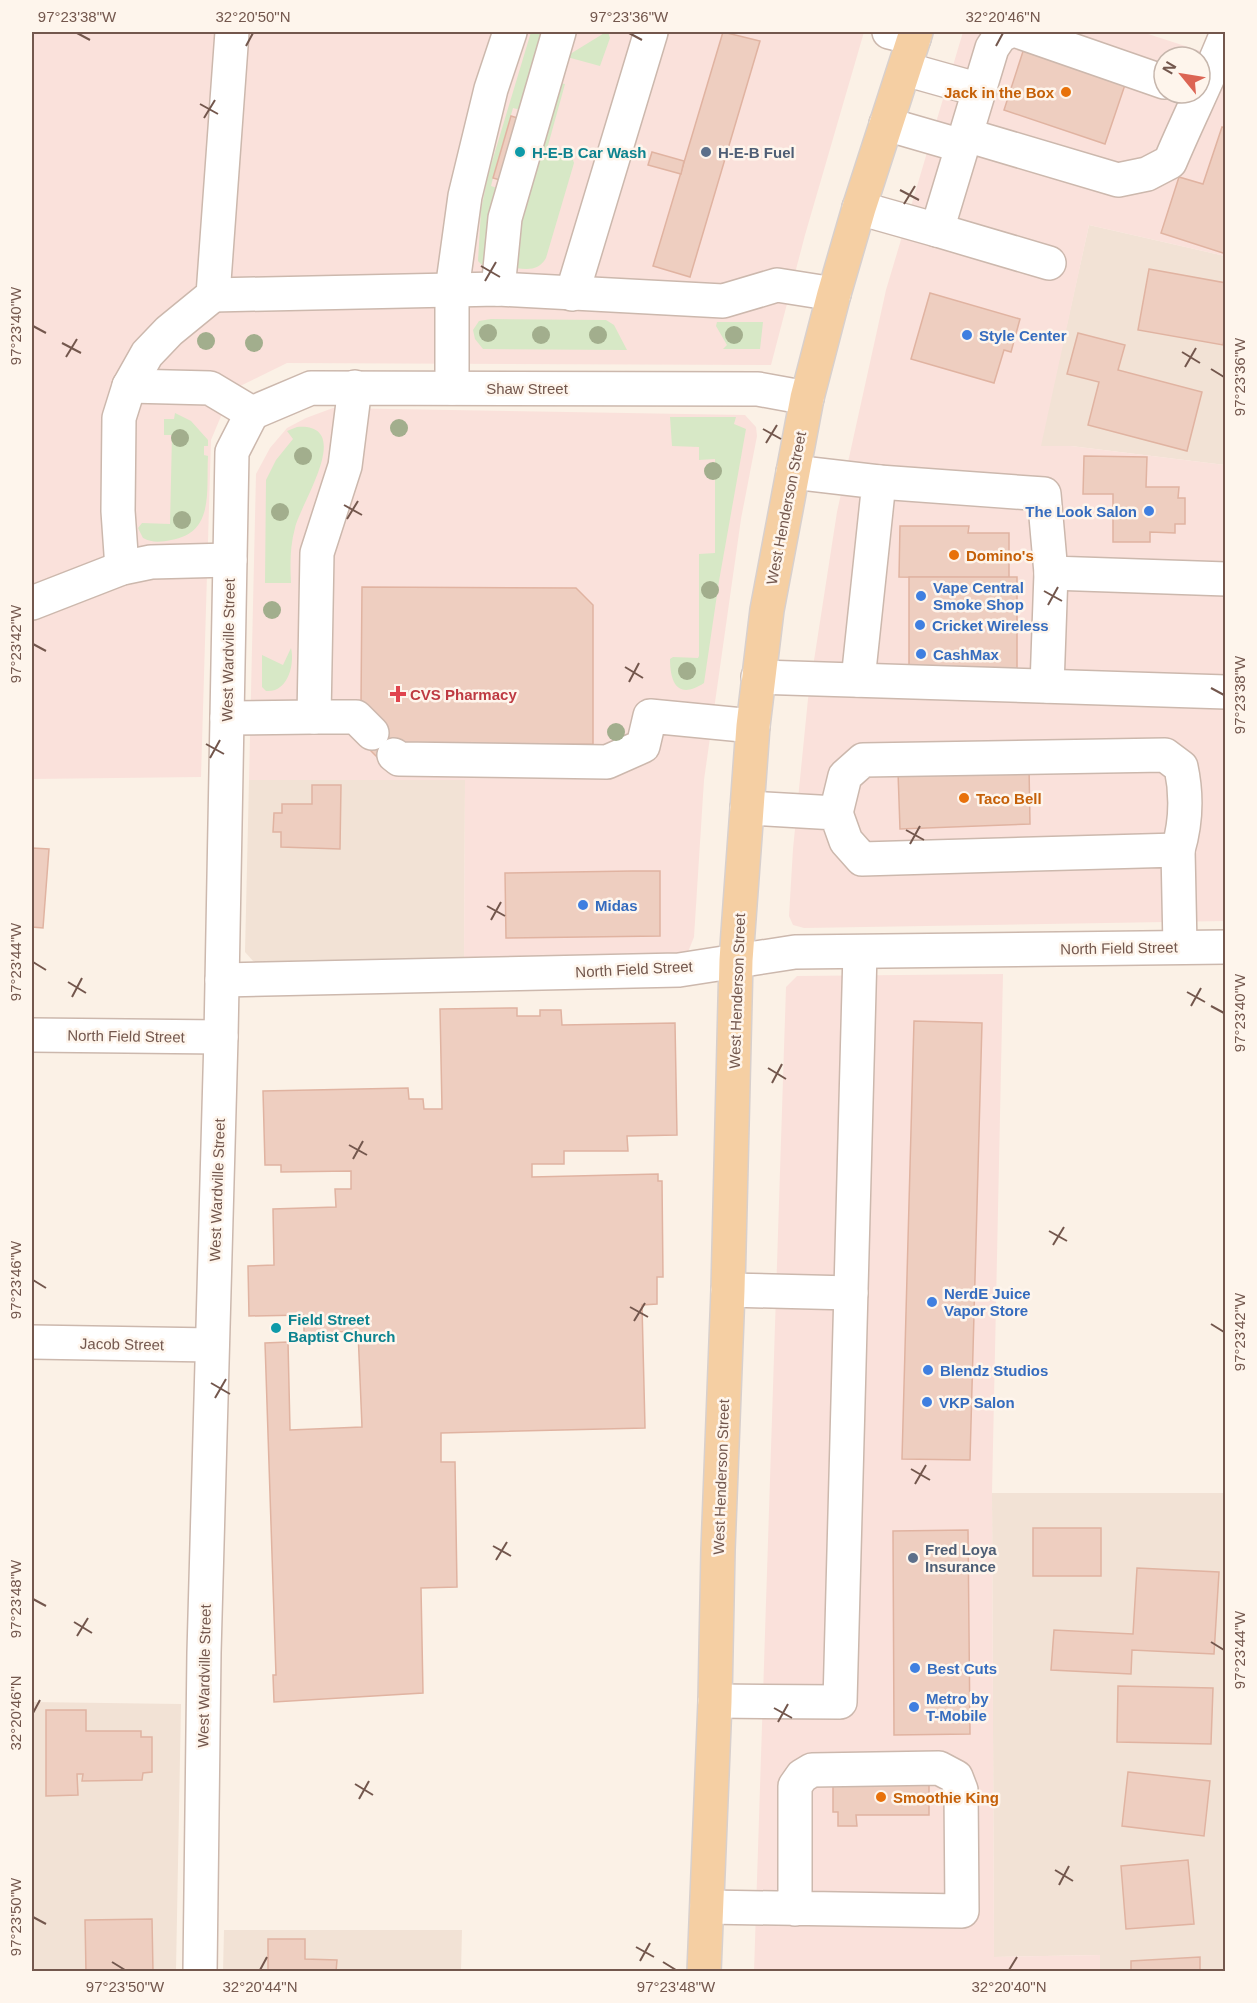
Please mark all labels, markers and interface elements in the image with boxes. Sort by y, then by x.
text: 97°23'38"W [38,8,117,25]
text: 32°20'50"N [215,8,291,25]
text: 97°23'36"W [590,8,669,25]
text: 32°20'46"N [965,8,1041,25]
north arrow [1152,45,1212,105]
text: N [1159,58,1180,77]
place label: Jack in the Box [944,84,1055,101]
marker: Jack in the Box [1059,85,1073,99]
place label: H-E-B Car Wash [532,144,646,161]
place label: H-E-B Fuel [718,144,795,161]
marker: H-E-B Car Wash [513,145,527,159]
marker: H-E-B Fuel [699,145,713,159]
text: 97°23'40"W [7,286,24,365]
place label: Style Center [979,327,1067,344]
marker: Style Center [960,328,974,342]
text: 97°23'36"W [1231,337,1248,416]
street label: Shaw Street [486,380,569,397]
street label: West Henderson Street [763,429,809,586]
place label: The Look Salon [1025,503,1137,520]
marker: The Look Salon [1142,504,1156,518]
place label: Domino's [966,547,1034,564]
marker: Domino's [947,548,961,562]
street label: West Wardville Street [218,577,238,722]
place label: Vape Central Smoke Shop [933,579,1024,613]
marker: Vape Central Smoke Shop [914,589,928,603]
text: 97°23'42"W [7,604,24,683]
place label: Cricket Wireless [932,617,1049,634]
marker: Cricket Wireless [913,618,927,632]
place label: CashMax [933,646,1000,663]
marker: CashMax [914,647,928,661]
text: 97°23'38"W [1231,655,1248,734]
place label: CVS Pharmacy [410,686,517,703]
marker: CVS Pharmacy [391,687,405,701]
place label: Taco Bell [976,790,1042,807]
marker: Taco Bell [957,791,971,805]
place label: Midas [595,897,638,914]
marker: Midas [576,898,590,912]
street label: West Henderson Street [726,912,748,1069]
text: 97°23'44"W [7,922,24,1001]
street label: North Field Street [1060,938,1179,958]
street label: North Field Street [575,957,694,981]
text: 97°23'40"W [1231,973,1248,1052]
street label: North Field Street [67,1026,186,1046]
street label: West Wardville Street [206,1117,228,1262]
text: 97°23'46"W [7,1240,24,1319]
place label: NerdE Juice Vapor Store [944,1285,1031,1319]
text: 97°23'42"W [1231,1292,1248,1371]
marker: NerdE Juice Vapor Store [925,1295,939,1309]
place label: Field Street Baptist Church [288,1311,396,1345]
marker: Field Street Baptist Church [269,1321,283,1335]
street label: Jacob Street [80,1335,165,1353]
place label: Blendz Studios [940,1362,1048,1379]
marker: Blendz Studios [921,1363,935,1377]
place label: VKP Salon [939,1394,1015,1411]
marker: VKP Salon [920,1395,934,1409]
street label: West Henderson Street [710,1398,732,1555]
place label: Fred Loya Insurance [925,1541,997,1575]
marker: Fred Loya Insurance [906,1551,920,1565]
text: 97°23'48"W [7,1559,24,1638]
street label: West Wardville Street [194,1603,214,1748]
text: 97°23'44"W [1231,1610,1248,1689]
place label: Best Cuts [927,1660,997,1677]
marker: Best Cuts [908,1661,922,1675]
text: 32°20'46"N [7,1675,24,1751]
place label: Metro by T-Mobile [926,1690,989,1724]
marker: Metro by T-Mobile [907,1700,921,1714]
place label: Smoothie King [893,1789,999,1806]
marker: Smoothie King [874,1790,888,1804]
text: 97°23'50"W [7,1877,24,1956]
text: 97°23'50"W [86,1978,165,1995]
text: 32°20'44"N [222,1978,298,1995]
text: 97°23'48"W [637,1978,716,1995]
text: 32°20'40"N [971,1978,1047,1995]

